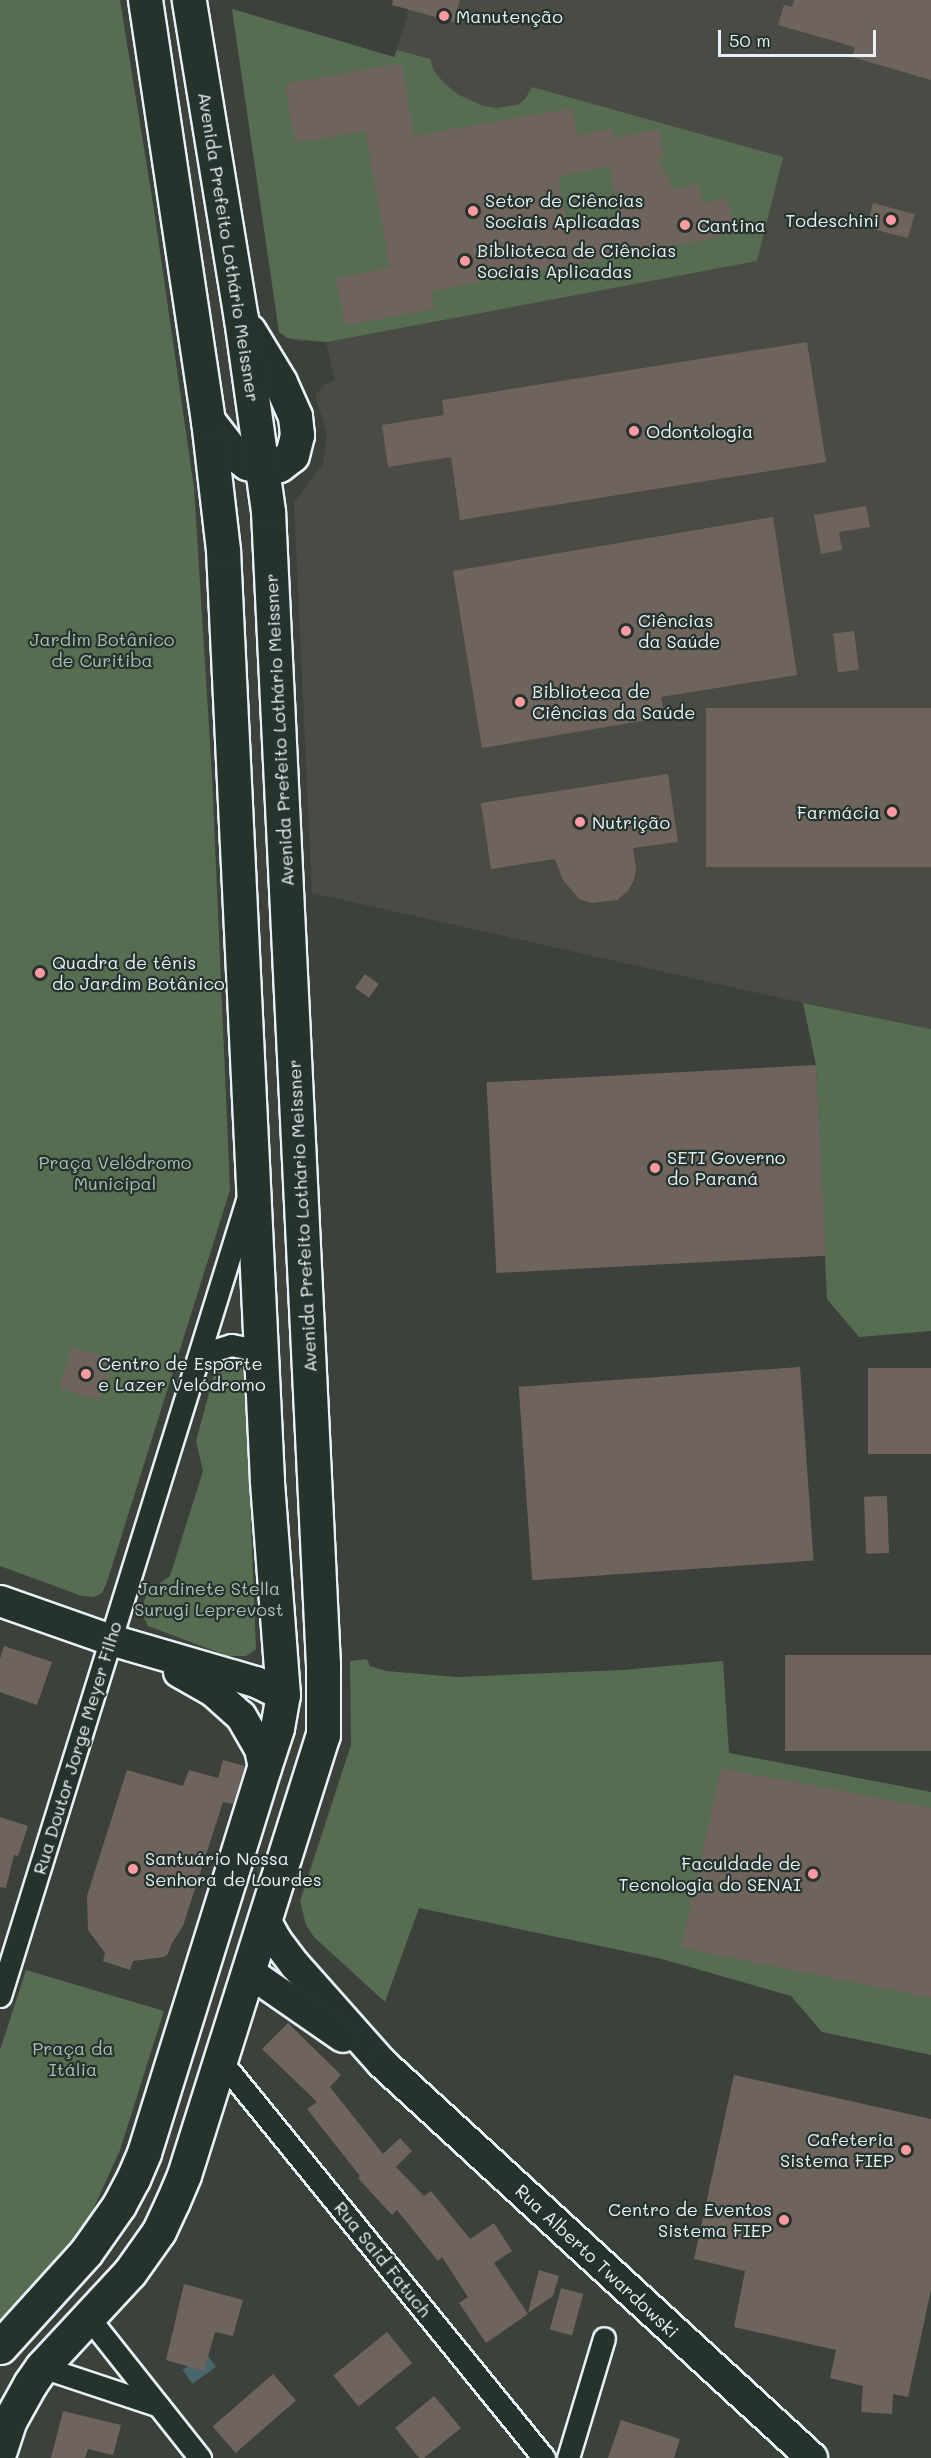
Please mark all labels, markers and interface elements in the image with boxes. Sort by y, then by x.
place label: Manutenção [456,5,563,27]
marker: Manutenção [437,9,451,23]
scale bar [721,18,878,56]
text: 50 m [729,28,771,52]
street label: Avenida Prefeito Lothário Meissner [194,91,264,403]
place label: Setor de Ciências Sociais Aplicadas [485,190,644,232]
marker: Setor de Ciências Sociais Aplicadas [466,204,480,218]
place label: Todeschini [785,209,879,231]
marker: Todeschini [884,213,898,227]
place label: Cantina [697,214,766,236]
marker: Cantina [678,218,692,232]
place label: Biblioteca de Ciências Sociais Aplicadas [477,240,676,282]
marker: Biblioteca de Ciências Sociais Aplicadas [458,254,472,268]
place label: Odontologia [646,420,753,442]
marker: Odontologia [627,424,641,438]
street label: Avenida Prefeito Lothário Meissner [260,573,298,887]
place label: Ciências da Saúde [638,610,720,652]
marker: Ciências da Saúde [619,624,633,638]
park label: Jardim Botânico de Curitiba [30,629,174,672]
place label: Biblioteca de Ciências da Saúde [532,681,695,724]
marker: Biblioteca de Ciências da Saúde [513,695,527,709]
place label: Farmácia [797,801,880,823]
marker: Farmácia [885,805,899,819]
place label: Nutrição [592,811,670,833]
marker: Nutrição [573,815,587,829]
place label: Quadra de tênis do Jardim Botânico [52,952,225,994]
marker: Quadra de tênis do Jardim Botânico [33,966,47,980]
street label: Avenida Prefeito Lothário Meissner [283,1059,321,1373]
place label: SETI Governo do Paraná [667,1147,785,1190]
park label: Praça Velódromo Municipal [39,1152,191,1194]
marker: SETI Governo do Paraná [648,1161,662,1175]
place label: Centro de Esporte e Lazer Velódromo [98,1353,266,1396]
marker: Centro de Esporte e Lazer Velódromo [79,1367,93,1381]
park label: Jardinete Stella Surugi Leprevost [134,1578,284,1620]
street label: Rua Doutor Jorge Meyer Filho [28,1619,126,1877]
place label: Santuário Nossa Senhora de Lourdes [145,1848,322,1890]
place label: Faculdade de Tecnologia do SENAI [619,1853,801,1896]
marker: Santuário Nossa Senhora de Lourdes [126,1862,140,1876]
marker: Faculdade de Tecnologia do SENAI [806,1867,820,1881]
park label: Praça da Itália [32,2038,114,2080]
place label: Cafeteria Sistema FIEP [780,2129,894,2172]
marker: Cafeteria Sistema FIEP [899,2143,913,2157]
street label: Rua Alberto Twardowski [511,2180,683,2342]
street label: Rua Said Fatuch [330,2197,436,2321]
place label: Centro de Eventos Sistema FIEP [608,2199,772,2242]
marker: Centro de Eventos Sistema FIEP [777,2213,791,2227]

